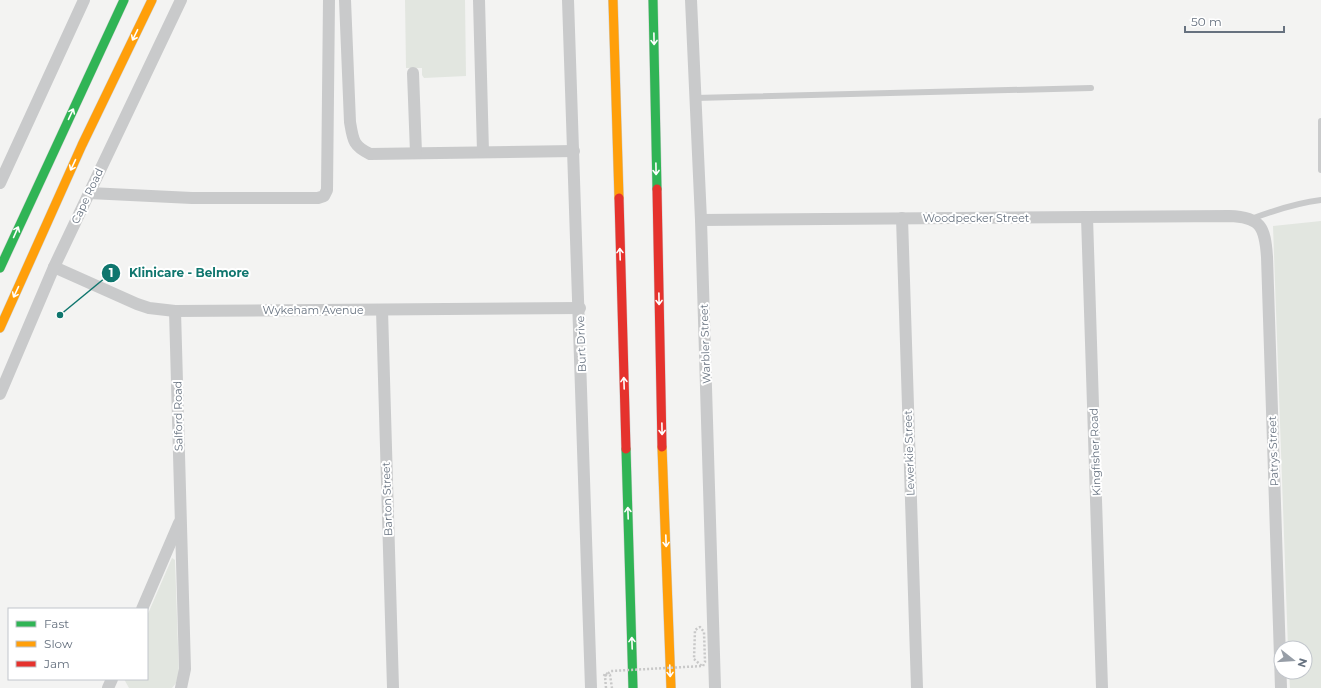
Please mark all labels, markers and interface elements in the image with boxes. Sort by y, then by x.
scale bar [1185,8,1284,34]
text: 50 m [1191,14,1222,29]
one-way arrow [131,29,138,41]
one-way arrow [650,32,657,45]
one-way arrow [68,108,75,120]
one-way arrow [69,159,76,171]
one-way arrow [653,162,660,175]
street label: Cape Road [68,166,106,226]
street label: Woodpecker Street [923,211,1030,225]
one-way arrow [13,226,20,238]
one-way arrow [616,248,624,261]
callout: Klinicare - Belmore [101,261,257,285]
text: 1 [109,265,113,280]
text: Klinicare - Belmore [129,265,249,280]
one-way arrow [12,286,19,298]
one-way arrow [655,292,663,305]
street label: Wykeham Avenue [262,303,364,317]
street label: Warbler Street [697,303,713,384]
street label: Burt Drive [573,315,589,372]
one-way arrow [620,377,628,390]
street label: Salford Road [170,381,186,451]
street label: Kingfisher Road [1086,408,1104,496]
street label: Lewerkie Street [900,409,917,496]
street label: Patrys Street [1265,415,1281,486]
one-way arrow [658,422,666,435]
street label: Barton Street [379,461,395,536]
one-way arrow [624,507,632,520]
one-way arrow [662,534,669,547]
legend [8,608,148,680]
text: Fast [44,616,69,631]
text: Slow [44,636,73,651]
one-way arrow [628,637,635,650]
north arrow [1273,640,1313,680]
text: Jam [43,656,70,671]
text: N [1295,657,1311,669]
one-way arrow [666,664,674,677]

